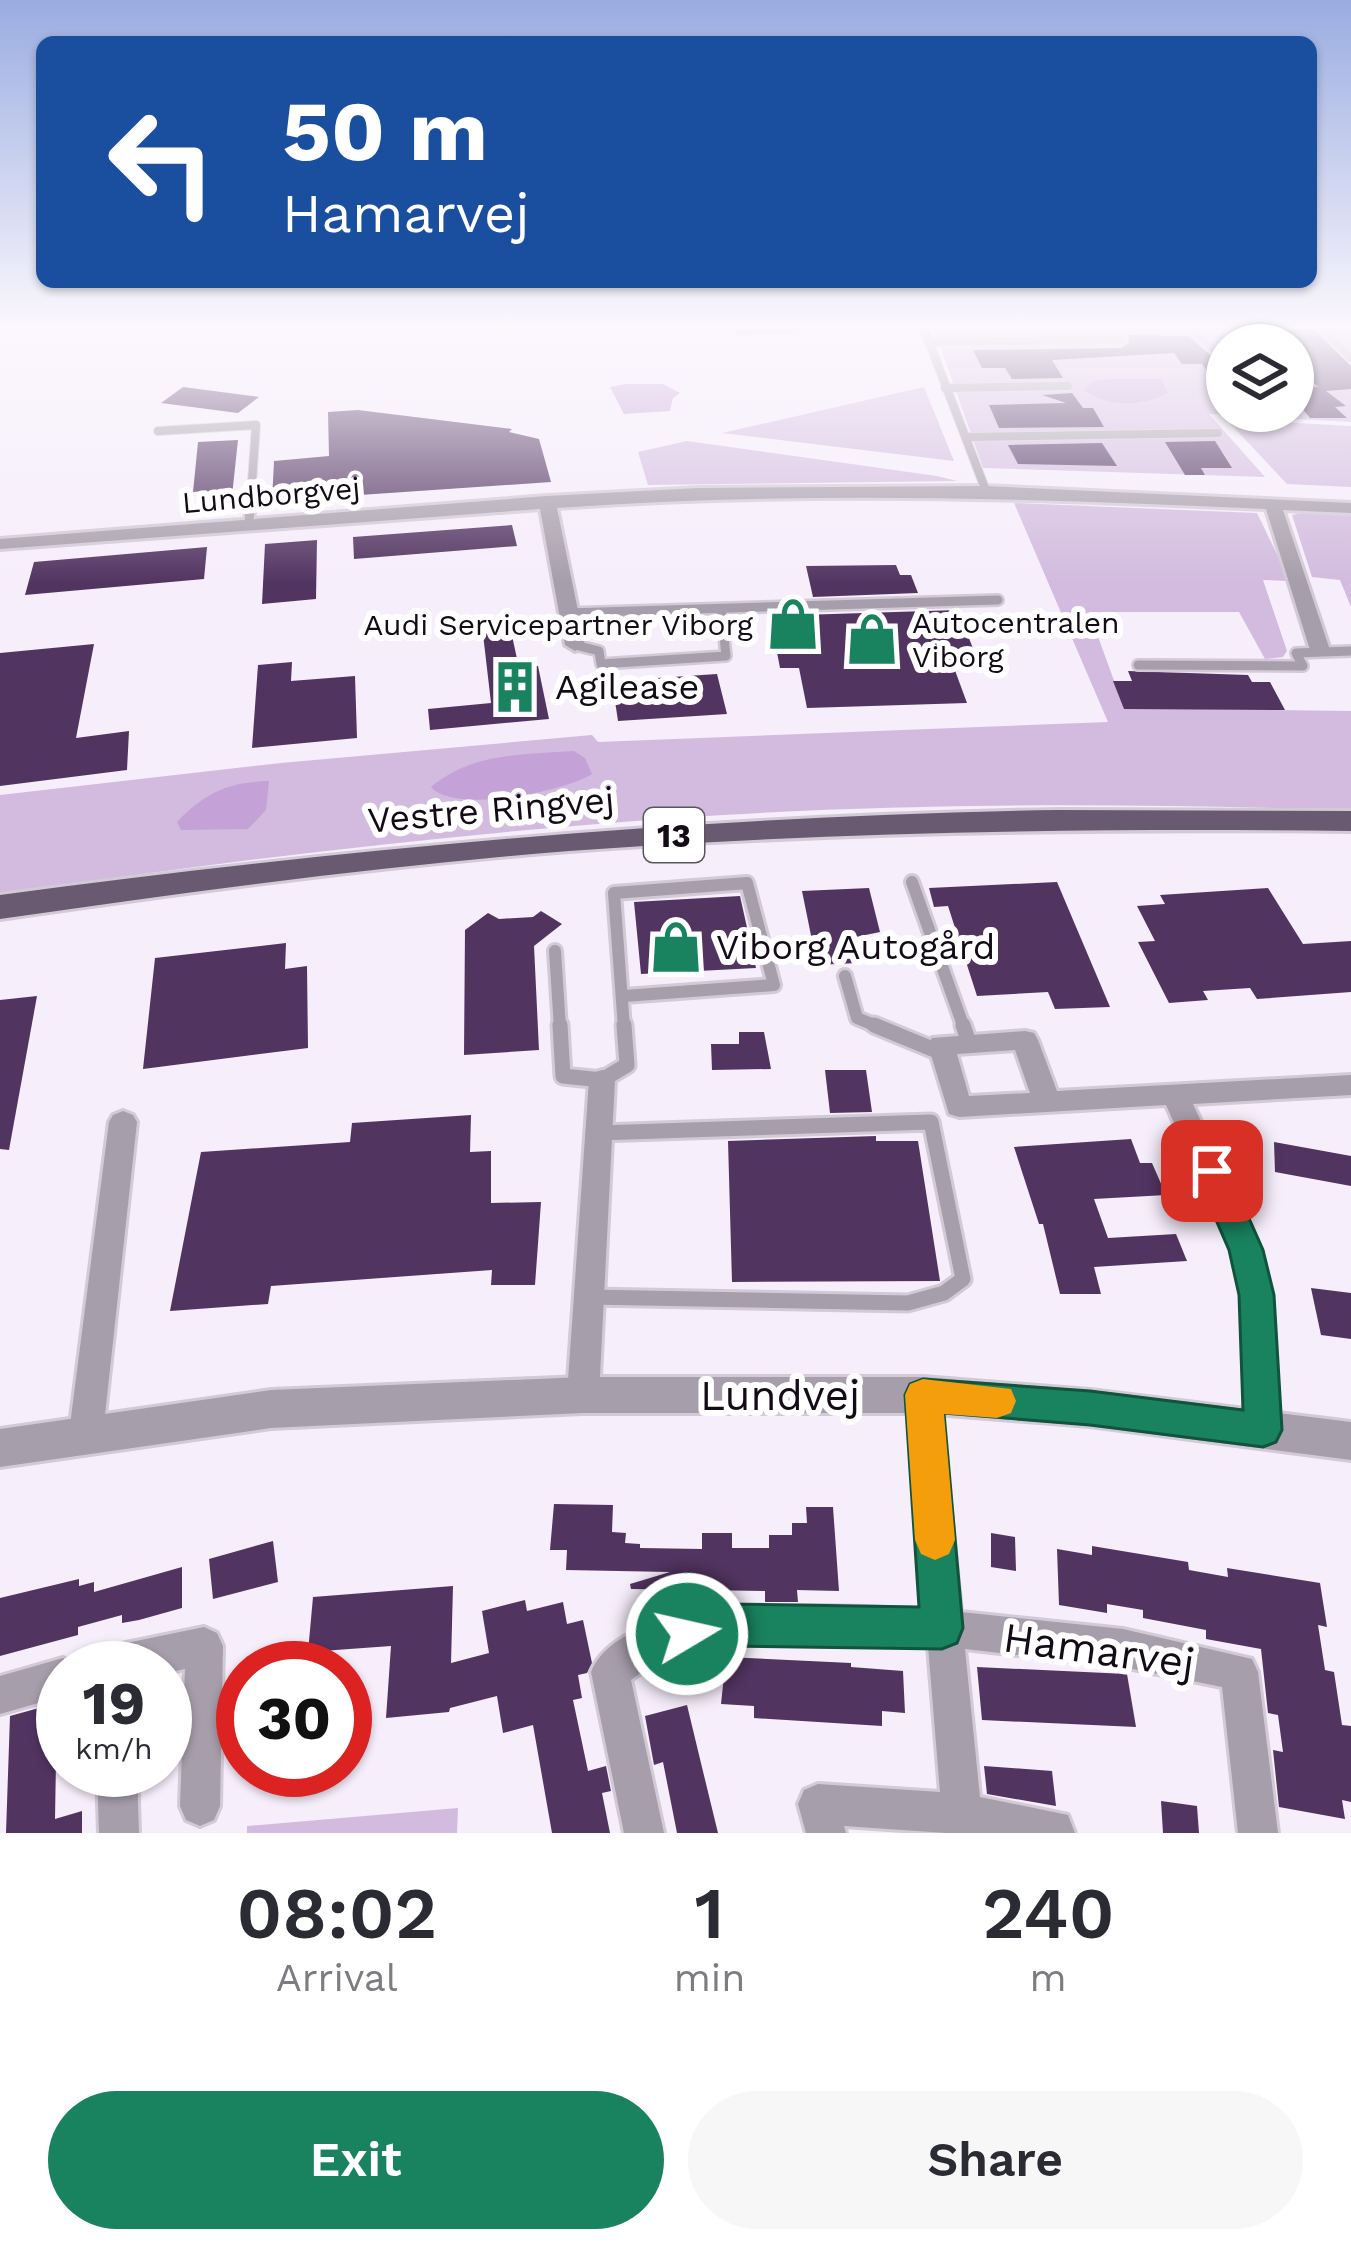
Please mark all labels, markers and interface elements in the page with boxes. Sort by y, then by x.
text: 50 m [282,82,488,180]
icon: left [84,84,240,240]
text: Hamarvej [282,182,530,245]
map controls [1206,324,1314,432]
button: layers [1206,324,1314,432]
street label: Lundborgvej [180,470,362,520]
shop icon: Audi Servicepartner Viborg [764,595,822,653]
place label: Autocentralen Viborg [912,605,1120,674]
place label: Audi Servicepartner Viborg [363,607,753,642]
shop icon: Autocentralen Viborg [843,610,901,668]
building icon: Agilease [486,658,544,716]
place label: Agilease [555,666,699,708]
street label: Vestre Ringvej [366,778,616,842]
road number: 13 [644,808,704,862]
shop icon: Viborg Autogård [647,918,705,976]
place label: Viborg Autogård [716,926,995,968]
pin [1161,1120,1263,1222]
icon: arrive [1179,1138,1245,1204]
street label: Lundvej [700,1371,860,1420]
position arrow [624,1571,750,1697]
street label: Hamarvej [1000,1612,1198,1688]
speed limit sign: 30 [216,1641,372,1797]
text: 19 [83,1668,145,1739]
text: km/h [75,1731,153,1766]
text: 08:02 [237,1871,437,1955]
text: 1 [695,1871,724,1955]
text: 240 [982,1871,1114,1955]
text: Arrival [276,1955,398,2000]
text: min [674,1955,745,2000]
text: m [1030,1955,1067,2000]
button: Exit [48,2091,664,2229]
button: Share [688,2091,1303,2229]

